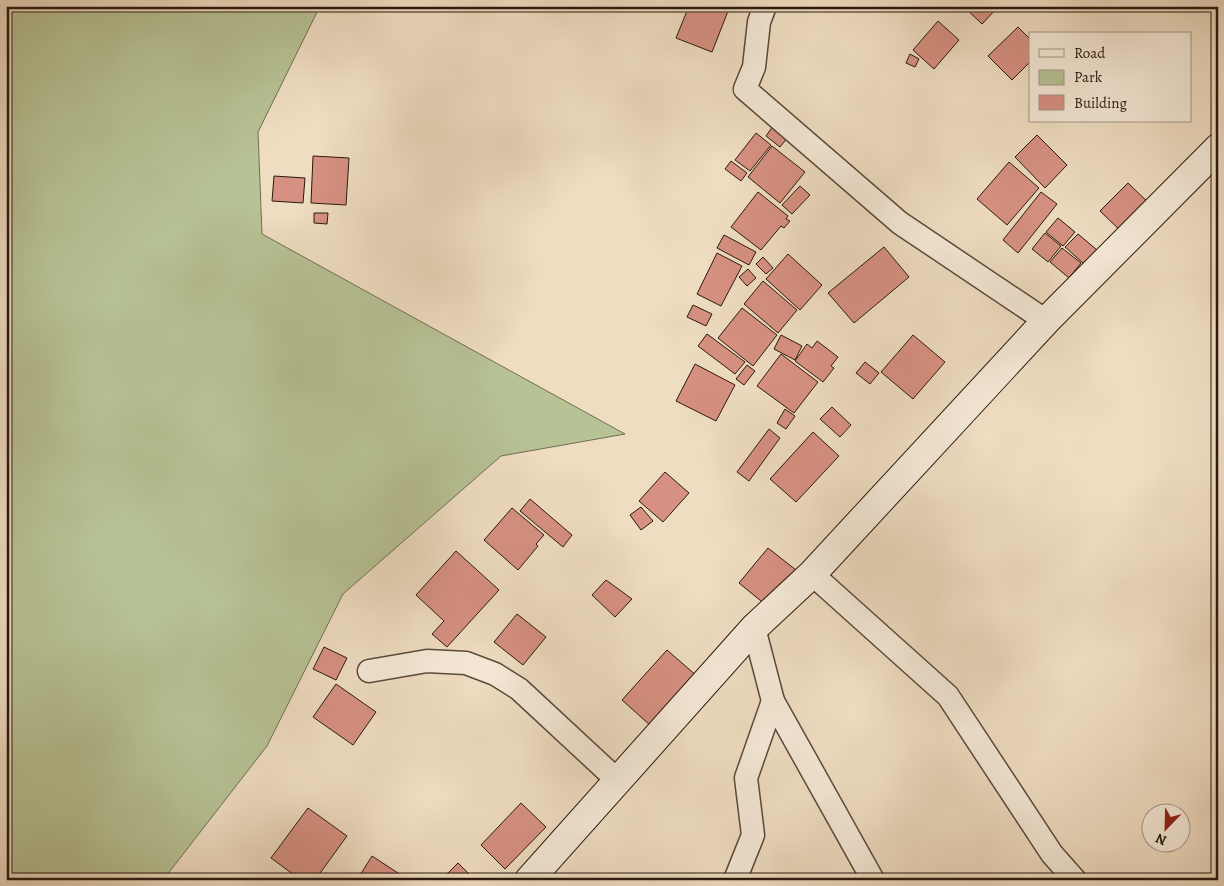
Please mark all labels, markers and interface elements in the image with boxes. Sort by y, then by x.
legend [1029,32,1192,122]
text: Road [1074,43,1106,63]
text: Park [1074,67,1103,87]
text: Building [1074,93,1127,113]
north arrow [1142,804,1192,854]
text: N [1153,829,1170,850]

